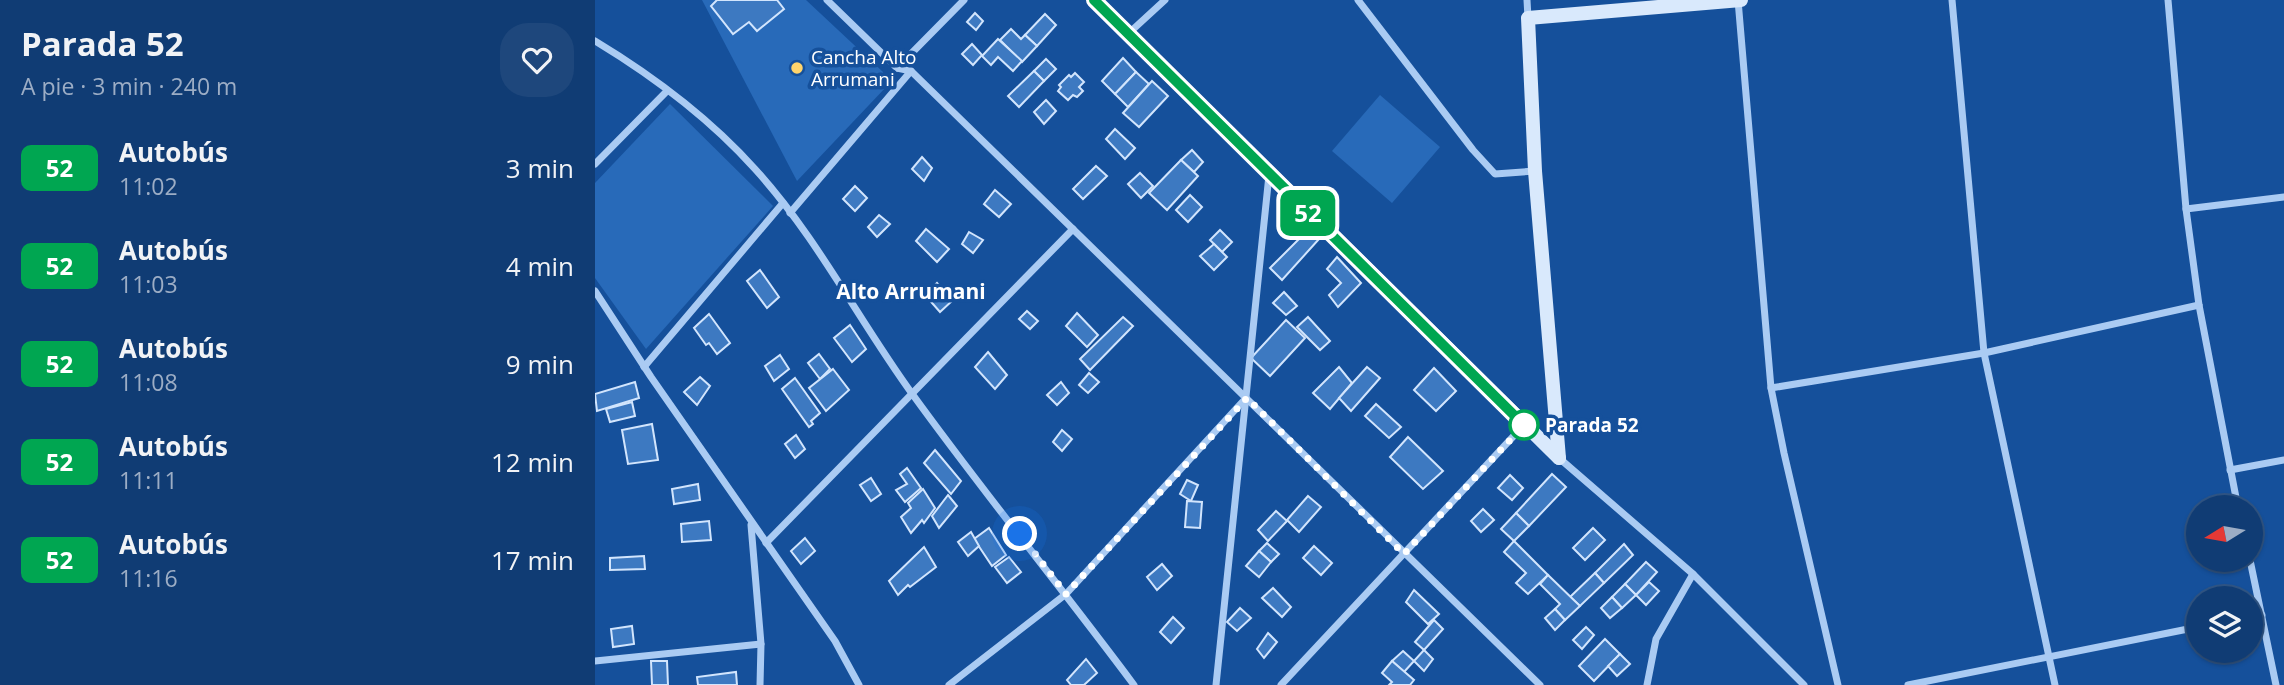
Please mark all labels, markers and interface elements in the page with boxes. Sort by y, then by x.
text: Parada 52 [21,21,184,66]
button: heart [500,23,574,97]
place label: Cancha Alto Arrumani [811,44,916,92]
marker: Cancha Alto Arrumani [789,60,805,76]
text: A pie · 3 min · 240 m [21,70,237,102]
text: Autobús [119,134,228,170]
text: 3 min [506,150,574,186]
text: 52 [46,151,73,184]
text: 11:02 [119,170,178,202]
line badge: 52 [1277,190,1339,236]
text: 52 [1294,196,1322,229]
text: Autobús [119,232,228,268]
text: 4 min [506,248,574,284]
text: 52 [46,249,73,282]
text: 11:03 [119,268,178,300]
district label: Alto Arrumani [836,277,986,305]
text: Autobús [119,330,228,366]
text: 9 min [506,346,574,382]
text: 52 [46,347,73,380]
text: 11:08 [119,366,178,398]
marker: Parada 52 [1509,410,1539,440]
place label: Parada 52 [1545,412,1639,438]
text: Autobús [119,428,228,464]
text: 12 min [491,444,574,480]
text: 52 [46,445,73,478]
text: 11:11 [119,464,178,496]
north arrow [2186,495,2263,572]
map controls [2186,495,2263,663]
your location [1002,516,1037,551]
text: Autobús [119,526,228,562]
text: 17 min [491,542,574,578]
text: 52 [46,543,73,576]
text: 11:16 [119,562,178,594]
button: layers [2186,586,2263,663]

